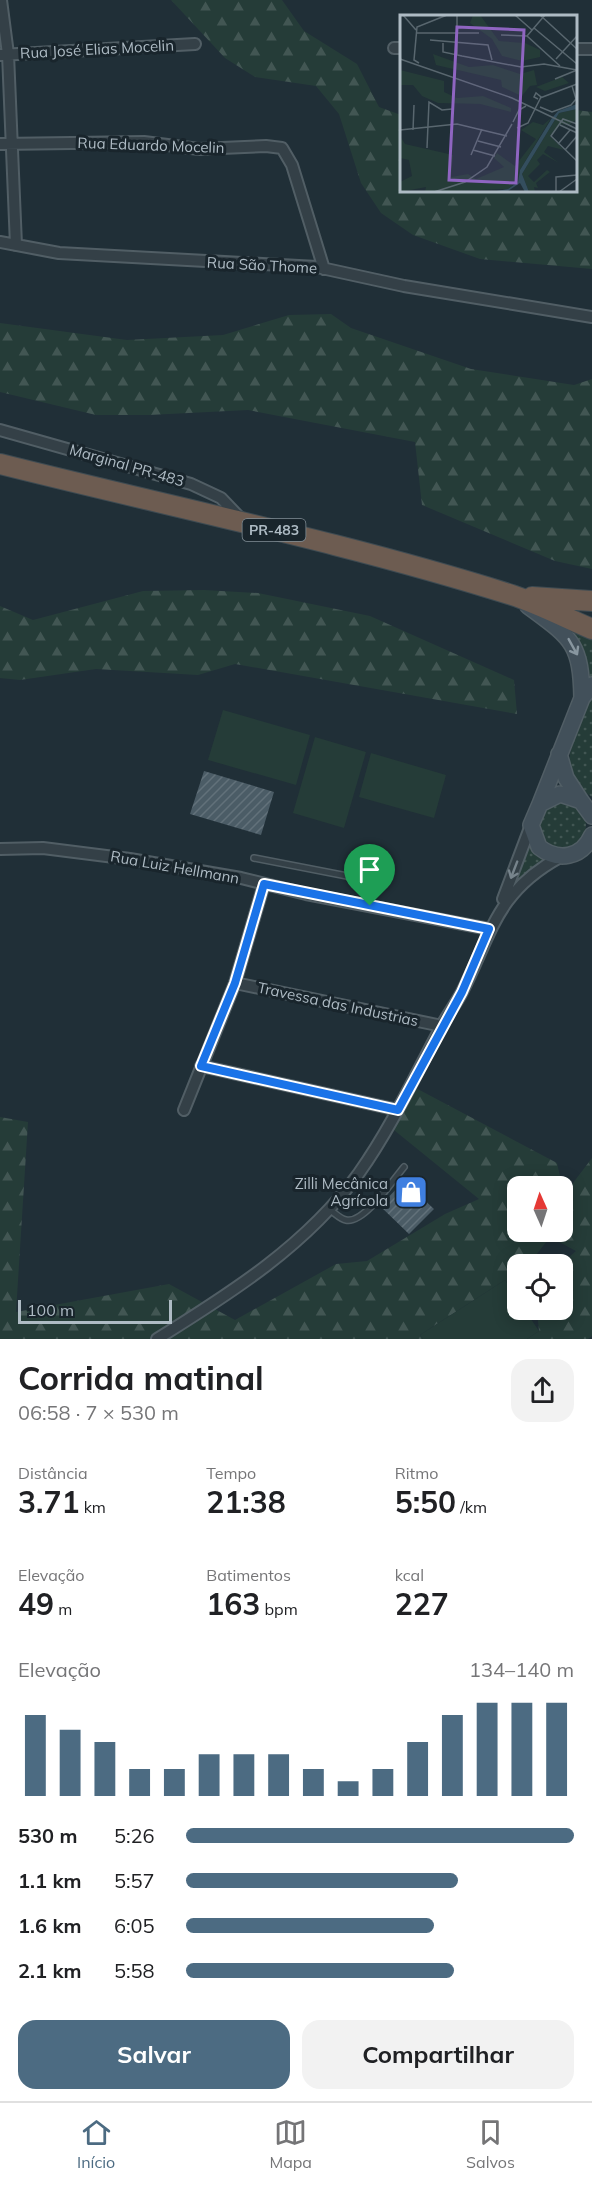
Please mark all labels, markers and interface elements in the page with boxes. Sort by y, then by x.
inset map [400,15,577,192]
street label: Rua José Elias Mocelin [20,35,174,63]
street label: Rua Eduardo Mocelin [77,133,225,157]
street label: Rua São Thome [206,253,318,277]
street label: Marginal PR-483 [67,440,187,490]
road number: PR-483 [242,519,306,541]
one-way arrow [567,638,579,655]
pin [344,844,395,906]
street label: Rua Luiz Hellmann [109,846,241,888]
icon: arrive [353,853,386,886]
one-way arrow [508,861,519,879]
street label: Travessa das Industrias [256,978,420,1030]
place label: Zilli Mecânica Agrícola [295,1174,388,1210]
shop icon: Zilli Mecânica Agrícola [393,1174,429,1210]
north arrow [507,1176,573,1242]
map controls [507,1176,573,1320]
button: locate [507,1254,573,1320]
scale bar [18,1297,172,1324]
text: 100 m [27,1300,74,1320]
text: Corrida matinal [18,1357,264,1398]
button: share [511,1359,574,1422]
text: 06:58 · 7 × 530 m [18,1400,179,1425]
text: Distância [18,1463,88,1483]
text: Tempo [206,1463,256,1483]
text: Ritmo [395,1463,438,1483]
text: 3.71 [18,1483,79,1521]
text: 21:38 [206,1483,286,1521]
text: 5:50 [395,1483,456,1521]
text: km [79,1497,106,1517]
text: /km [456,1497,487,1517]
text: Elevação [18,1565,84,1585]
text: Batimentos [206,1565,291,1585]
text: kcal [395,1565,424,1585]
text: 49 [18,1585,54,1623]
text: 163 [206,1585,260,1623]
text: 227 [395,1585,449,1623]
text: m [54,1599,72,1619]
text: bpm [260,1599,298,1619]
text: Elevação [18,1657,101,1682]
text: 134–140 m [469,1657,574,1682]
text: 530 m [18,1823,77,1848]
text: 5:26 [114,1823,155,1848]
text: 1.1 km [18,1868,81,1893]
text: 5:57 [114,1868,155,1893]
text: 1.6 km [18,1913,81,1938]
text: 6:05 [114,1913,155,1938]
text: 2.1 km [18,1958,81,1983]
text: 5:58 [114,1958,155,1983]
button: Salvar [18,2020,290,2089]
button: Compartilhar [302,2020,574,2089]
tab: Início [77,2116,115,2172]
tab: Mapa [269,2116,312,2172]
tab: Salvos [466,2116,515,2172]

